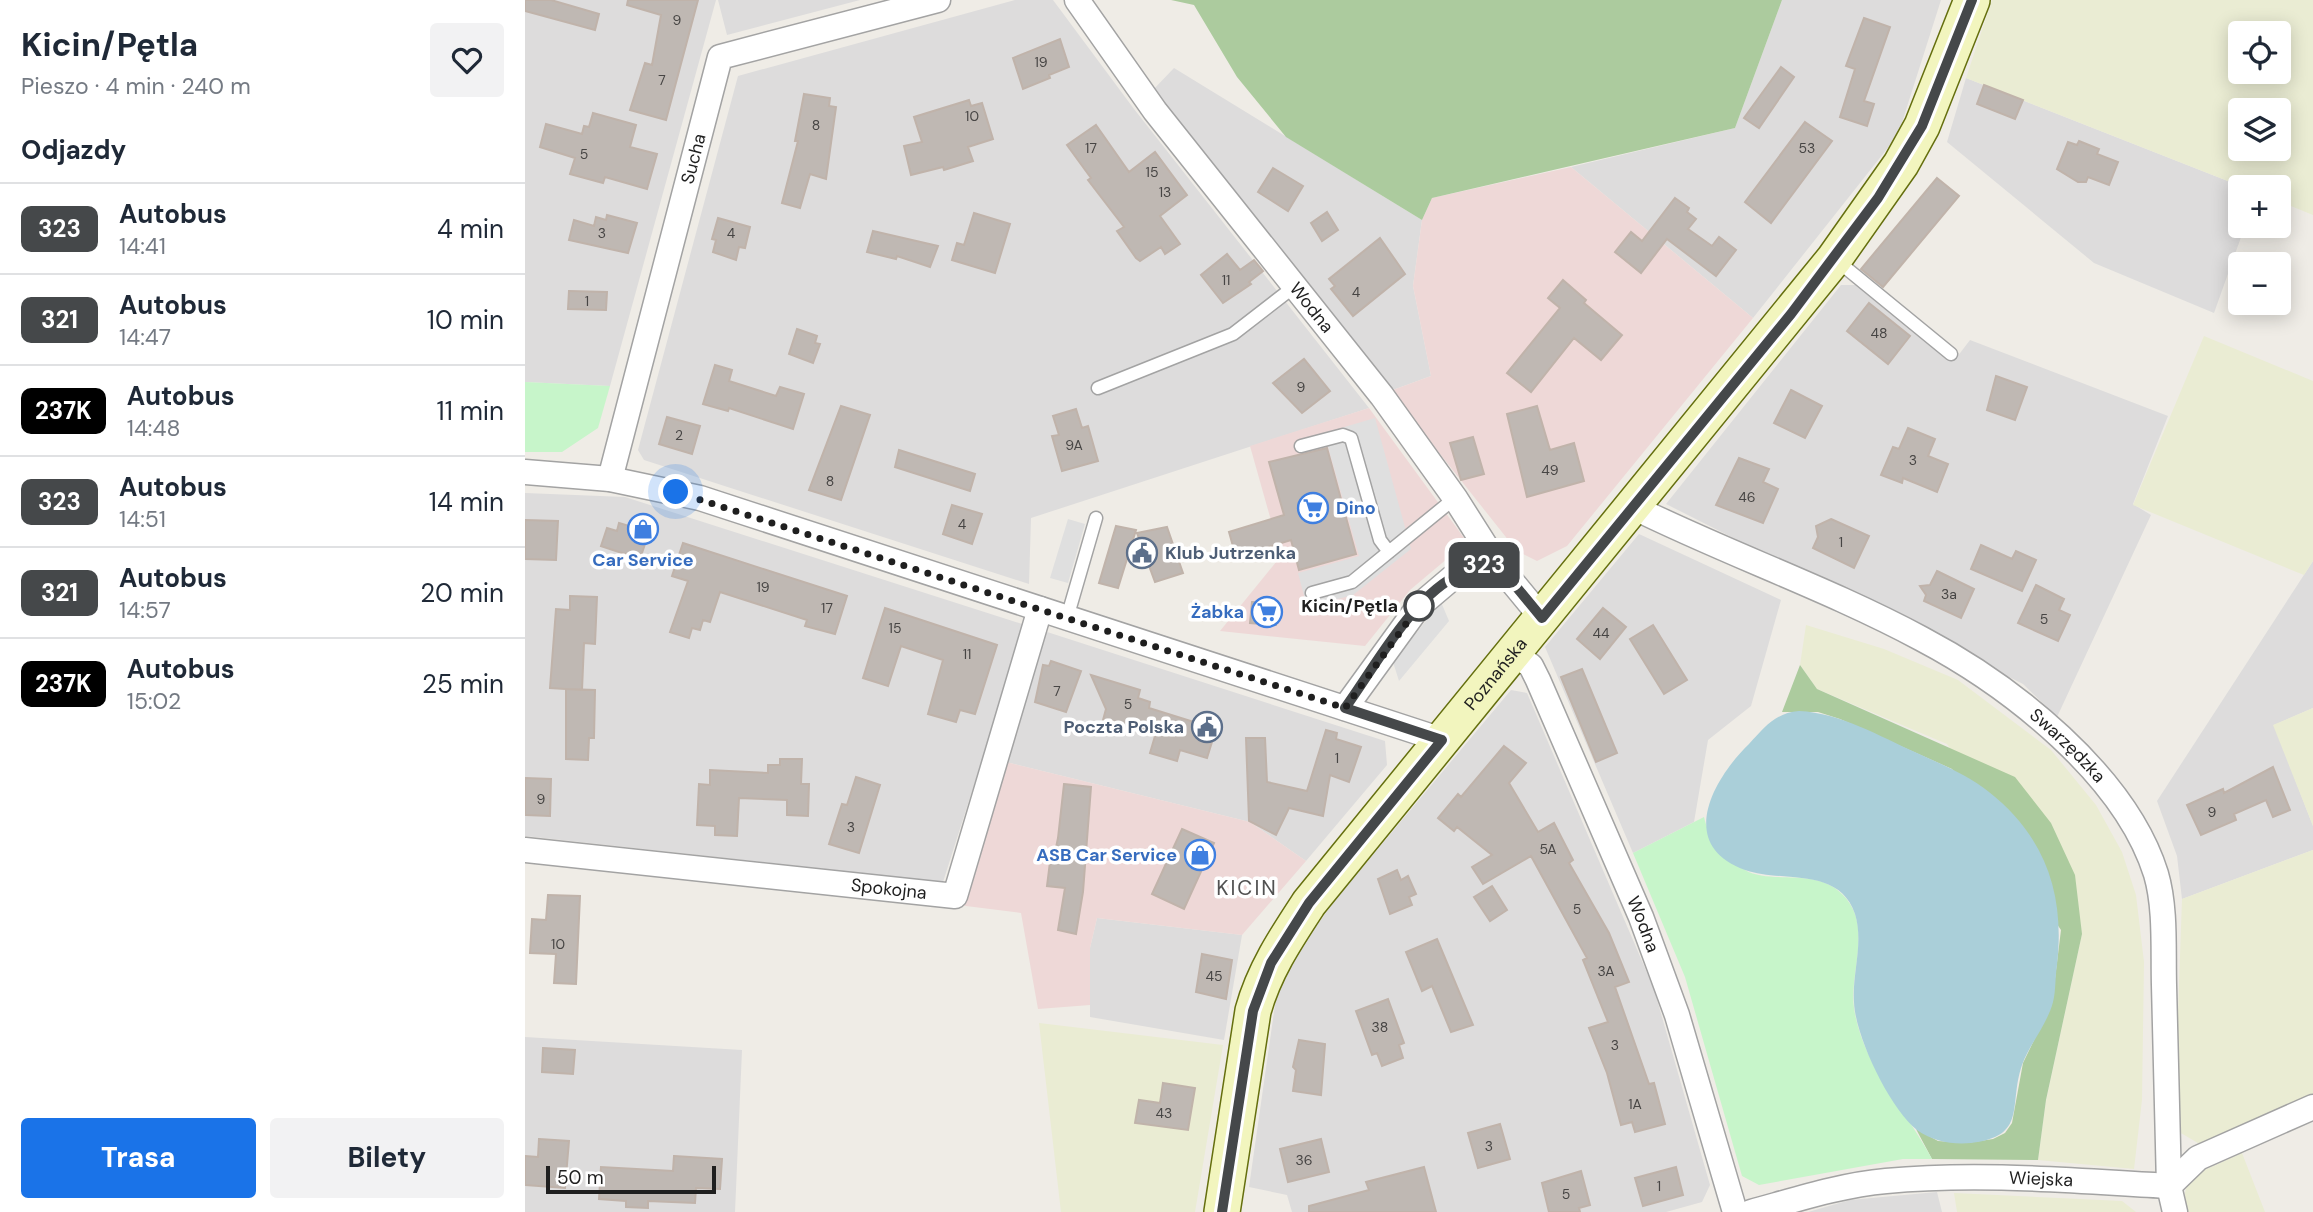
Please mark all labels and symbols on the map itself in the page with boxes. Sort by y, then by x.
house number: 9 [673,11,682,29]
house number: 19 [1034,53,1048,71]
house number: 7 [658,71,666,89]
house number: 10 [965,107,979,125]
house number: 8 [812,116,820,134]
street label: Sucha [675,131,712,187]
house number: 17 [1085,139,1097,157]
house number: 53 [1799,139,1815,157]
house number: 5 [580,145,588,163]
house number: 15 [1146,163,1158,181]
house number: 13 [1159,183,1171,201]
house number: 3 [598,224,606,242]
house number: 4 [727,224,736,242]
house number: 11 [1222,271,1230,289]
street label: Wodna [1284,277,1339,338]
house number: 4 [1352,283,1361,301]
house number: 1 [585,292,589,310]
house number: 48 [1870,324,1888,342]
house number: 9 [1297,378,1306,396]
house number: 2 [675,426,683,444]
house number: 9A [1065,436,1083,454]
house number: 3 [1909,451,1917,469]
house number: 49 [1541,461,1559,479]
house number: 8 [826,472,834,490]
your location [658,474,693,509]
house number: 46 [1738,488,1756,506]
supermarket icon: Dino [1296,491,1330,525]
place label: Dino [1336,496,1376,520]
shop icon: Car Service [626,512,660,546]
house number: 4 [958,515,967,533]
house number: 1 [1839,533,1843,551]
public building icon: Klub Jutrzenka [1125,536,1159,570]
place label: Klub Jutrzenka [1165,541,1296,565]
line badge: 323 [1444,542,1524,588]
place label: Car Service [592,548,694,572]
house number: 19 [756,578,770,596]
house number: 3a [1941,585,1957,603]
marker: Kicin/Pętla [1404,591,1434,621]
place label: Kicin/Pętla [1301,594,1398,618]
supermarket icon: Żabka [1250,595,1284,629]
house number: 17 [821,599,833,617]
place label: Żabka [1191,600,1244,624]
house number: 5 [2040,610,2048,628]
house number: 15 [889,619,901,637]
house number: 44 [1593,624,1610,642]
street label: Poznańska [1459,633,1533,715]
house number: 11 [963,645,971,663]
house number: 7 [1053,682,1061,700]
house number: 5 [1124,695,1132,713]
street label: Swarzędzka [2025,703,2111,788]
public building icon: Poczta Polska [1190,710,1224,744]
place label: Poczta Polska [1064,715,1184,739]
house number: 1 [1335,749,1339,767]
house number: 9 [537,790,546,808]
house number: 9 [2208,803,2217,821]
house number: 3 [847,818,855,836]
shop icon: ASB Car Service [1183,838,1217,872]
house number: 5A [1539,840,1557,858]
place label: ASB Car Service [1036,843,1177,867]
street label: Spokojna [850,873,928,905]
district label: KICIN [1216,874,1278,902]
street label: Wodna [1621,892,1665,956]
house number: 5 [1573,900,1581,918]
house number: 10 [551,935,565,953]
house number: 3A [1597,962,1615,980]
house number: 45 [1205,967,1223,985]
house number: 38 [1372,1018,1388,1036]
house number: 3 [1611,1036,1619,1054]
house number: 1A [1628,1095,1642,1113]
house number: 43 [1156,1104,1172,1122]
house number: 3 [1485,1137,1493,1155]
house number: 36 [1295,1151,1313,1169]
scale bar [546,1163,716,1195]
street label: Wiejska [2009,1166,2074,1192]
house number: 1 [1657,1177,1661,1195]
house number: 5 [1562,1185,1570,1203]

